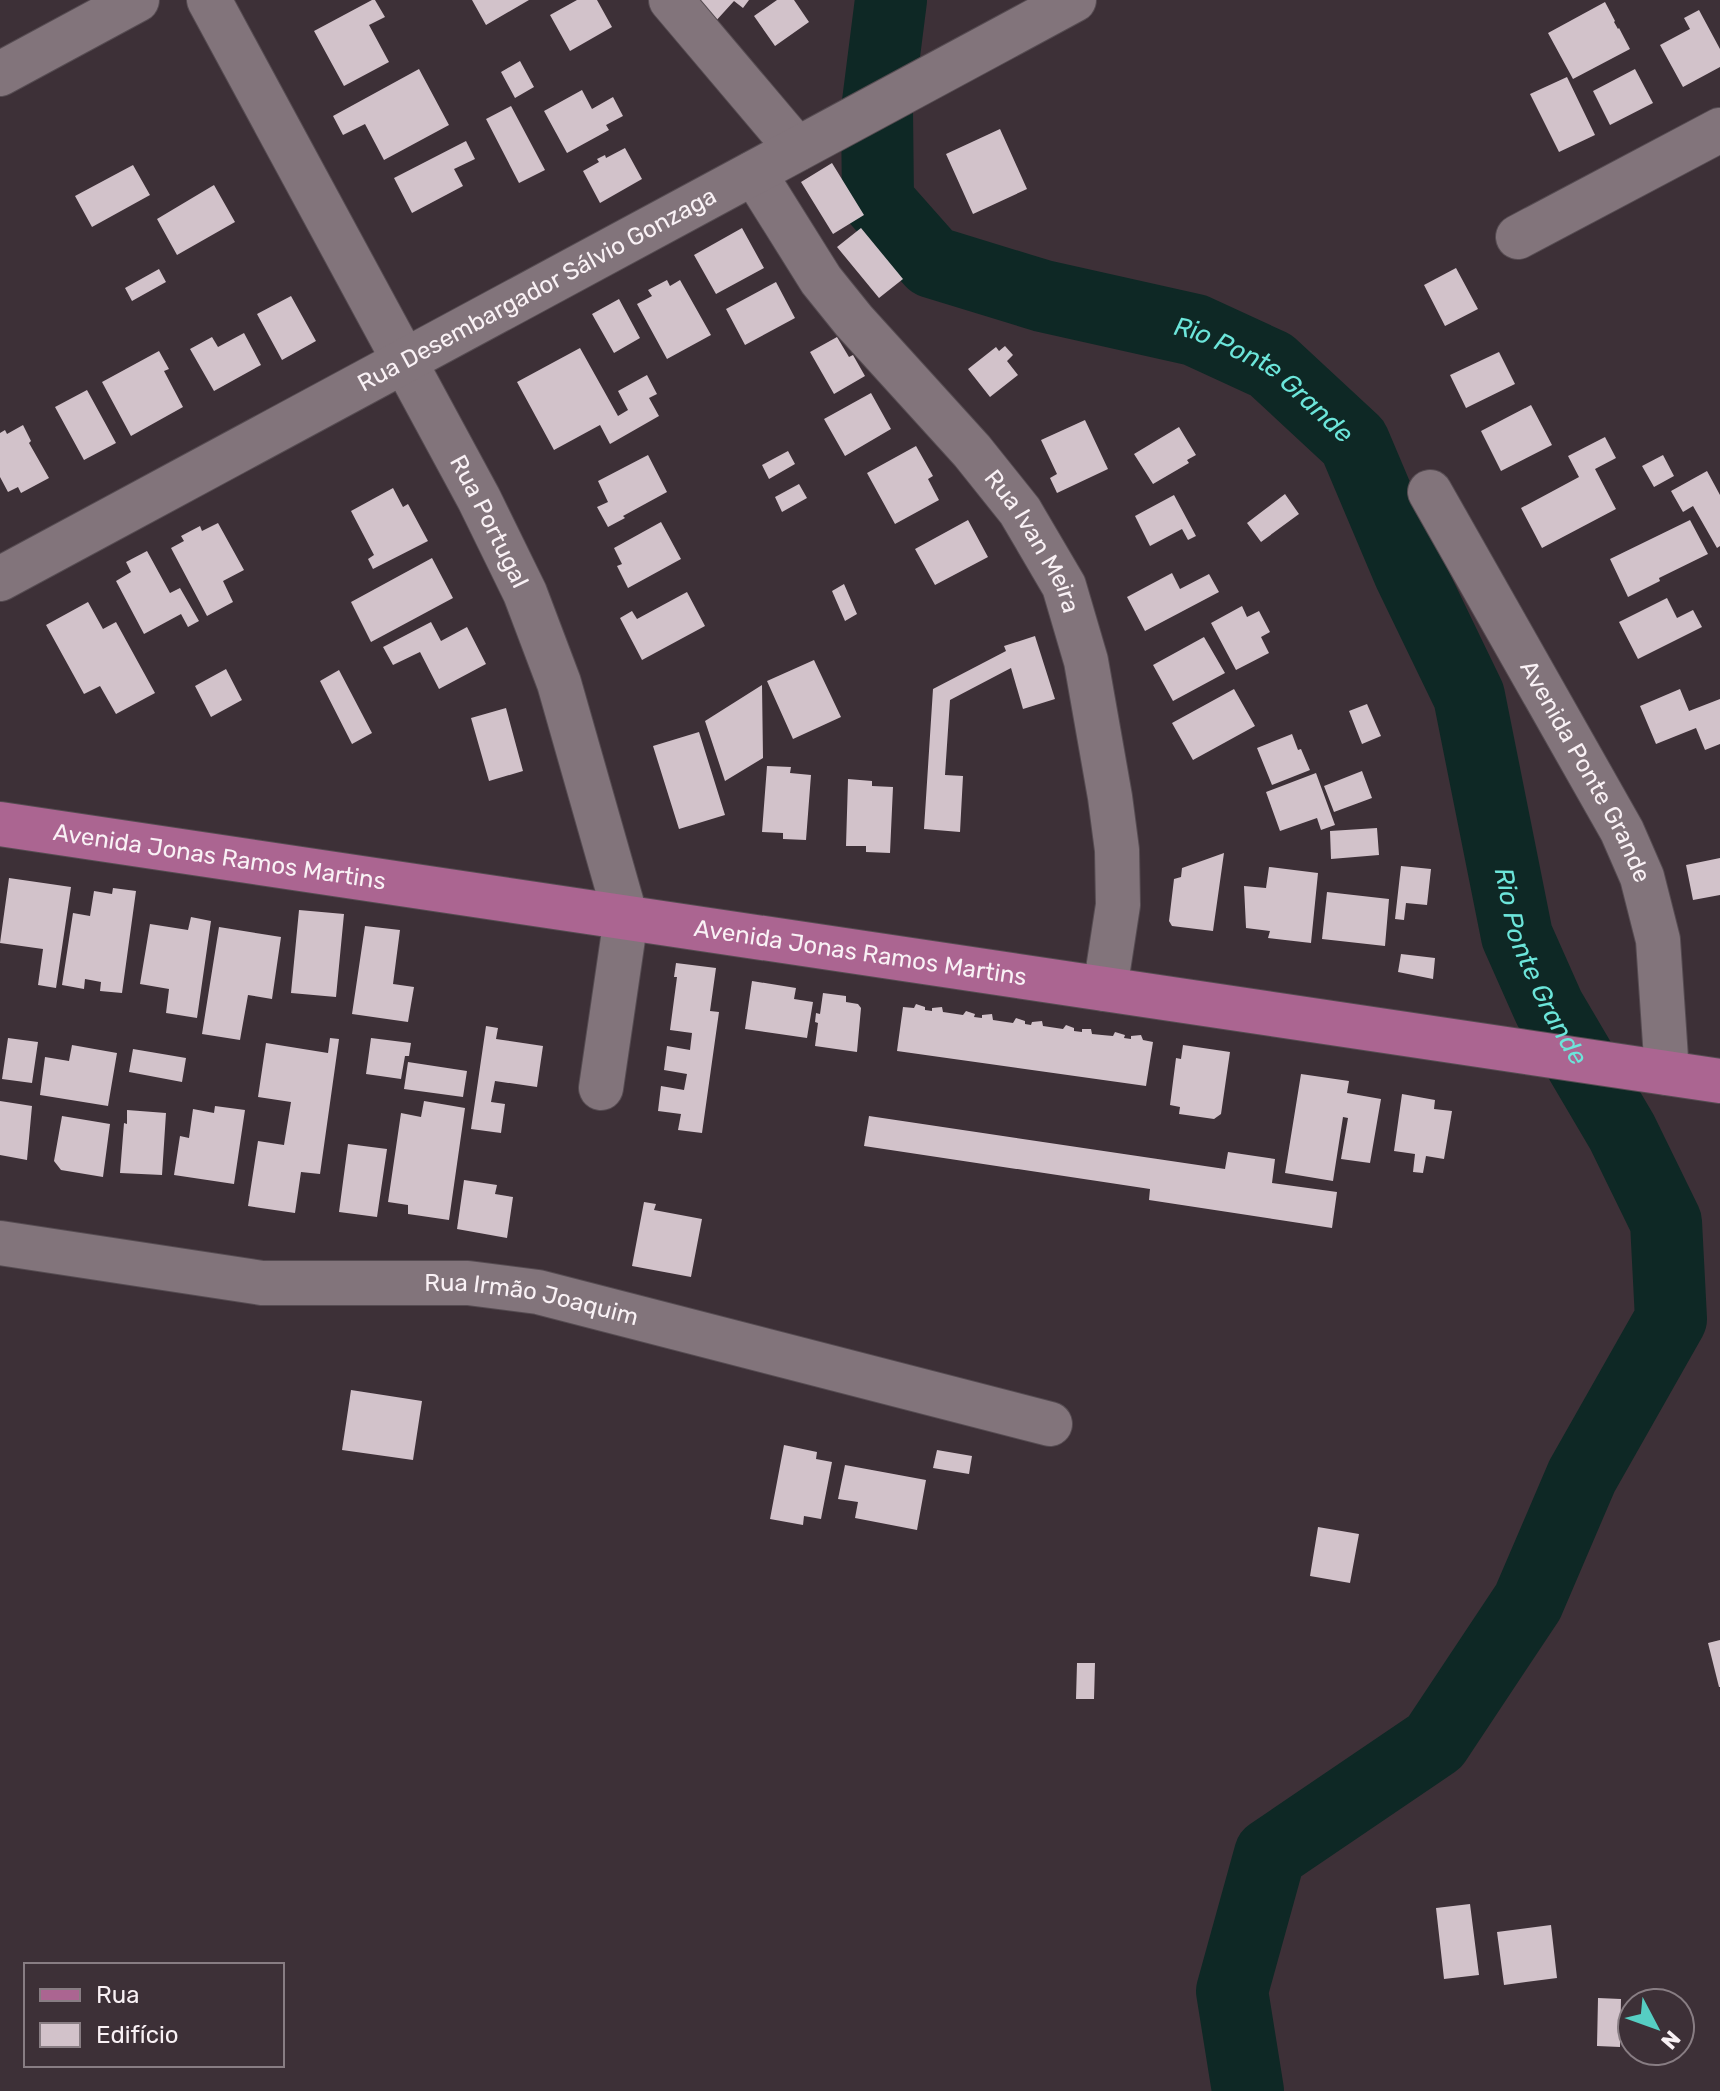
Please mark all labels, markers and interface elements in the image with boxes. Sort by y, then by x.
street label: Rua Desembargador Sálvio Gonzaga [353,181,721,398]
water label: Rio Ponte Grande [1171,311,1360,450]
street label: Rua Portugal [444,450,534,592]
street label: Rua Ivan Meira [979,464,1085,616]
street label: Avenida Ponte Grande [1514,655,1657,887]
street label: Avenida Jonas Ramos Martins [51,818,388,895]
water label: Rio Ponte Grande [1488,865,1594,1071]
street label: Avenida Jonas Ramos Martins [692,914,1029,991]
street label: Rua Irmão Joaquim [424,1269,641,1331]
legend [24,1963,284,2067]
text: Rua [96,1981,139,2009]
north arrow [1616,1987,1696,2067]
text: Edifício [96,2021,179,2049]
text: N [1655,2025,1686,2055]

